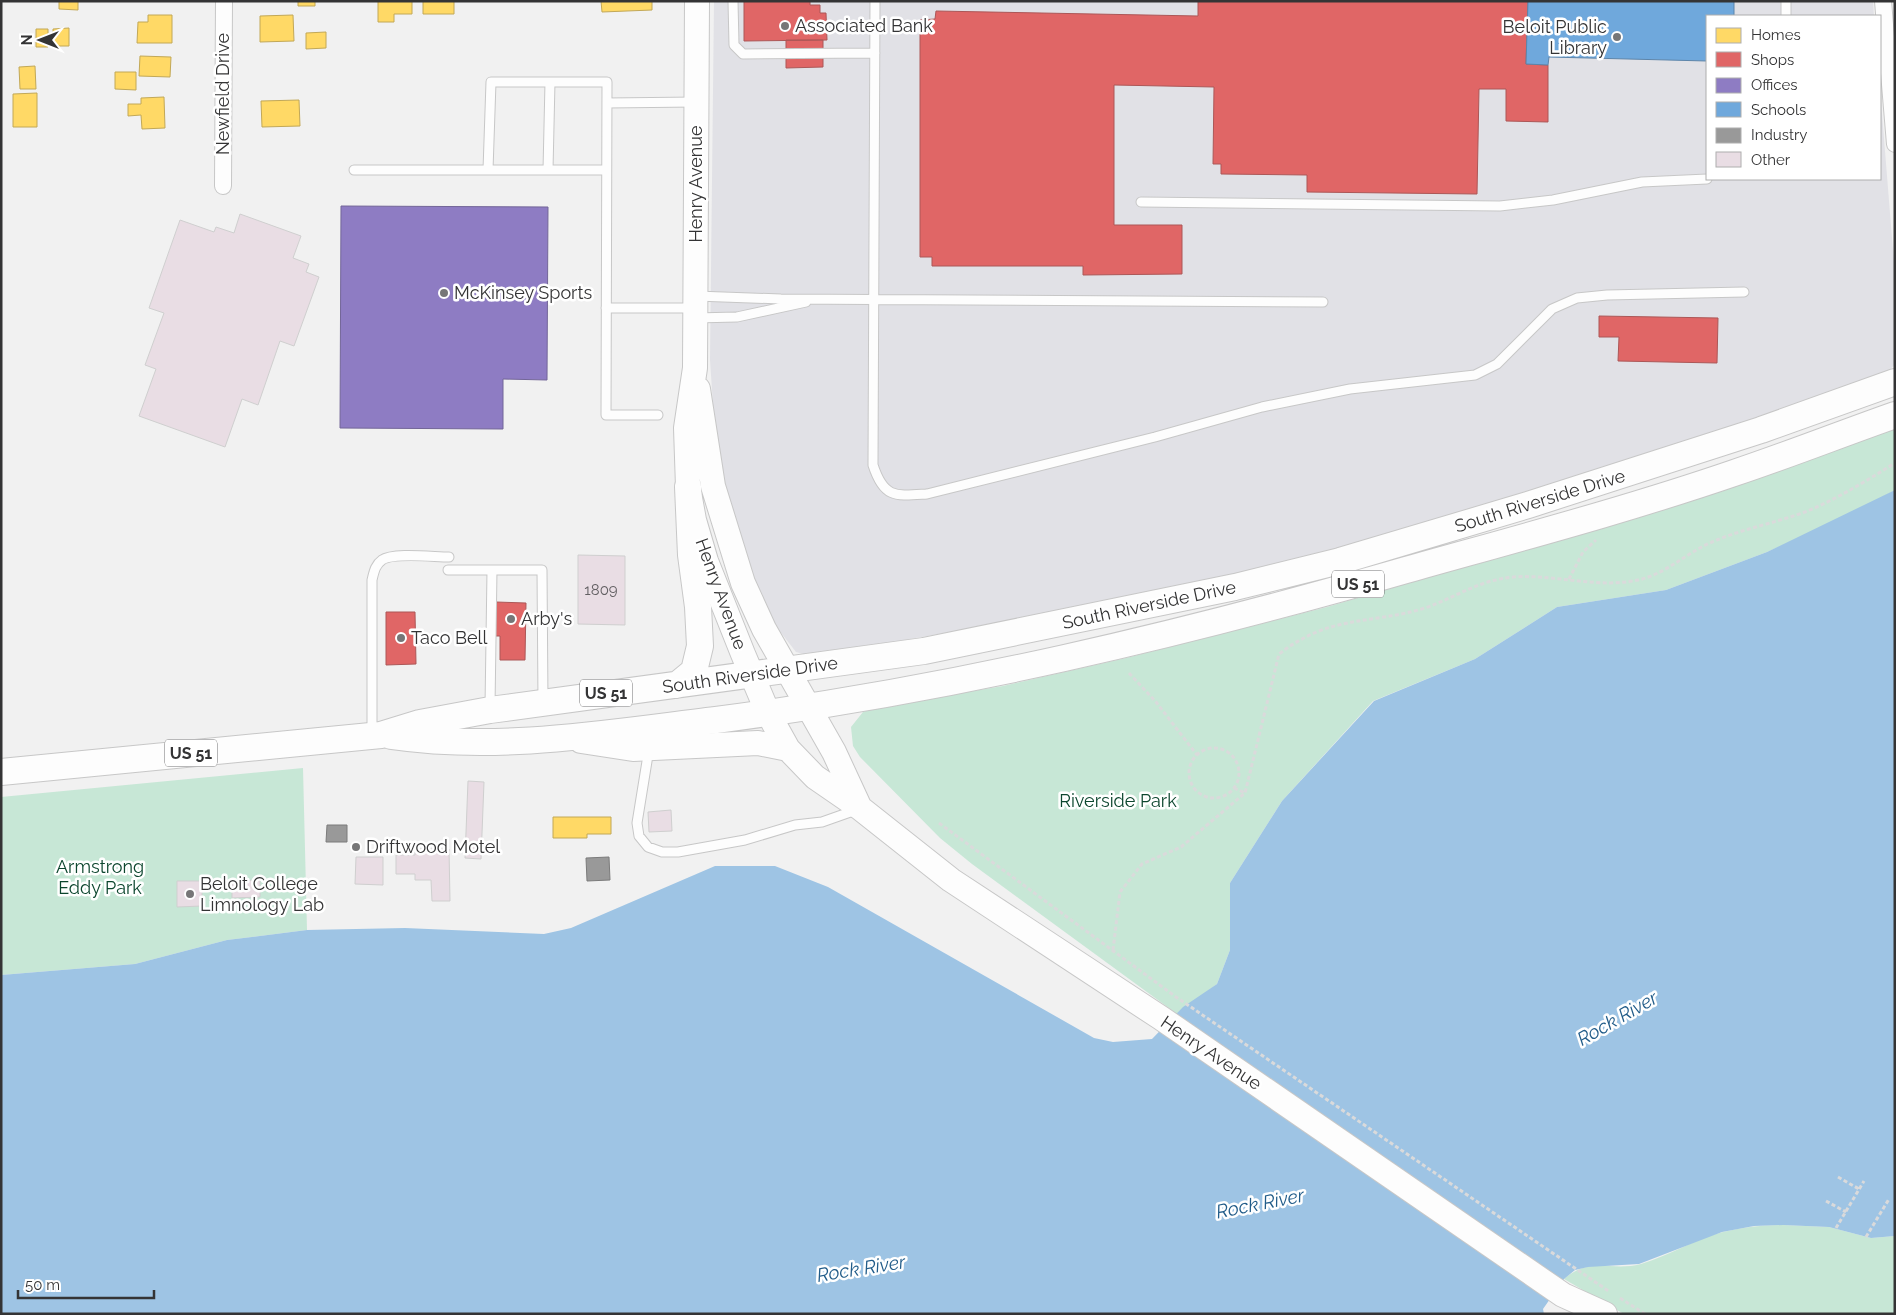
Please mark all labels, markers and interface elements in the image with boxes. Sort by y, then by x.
north arrow [15,15,65,65]
place label: Associated Bank [795,15,933,36]
legend [1706,15,1881,180]
place label: Beloit Public Library [1503,16,1607,58]
marker: Associated Bank [779,20,791,32]
text: Homes [1751,26,1801,44]
marker: Beloit Public Library [1611,31,1623,43]
street label: Newfield Drive [212,33,233,155]
text: N [19,35,35,45]
text: Shops [1751,51,1794,69]
text: Offices [1751,76,1798,94]
text: Schools [1751,101,1806,119]
street label: Henry Avenue [685,125,706,242]
text: Industry [1751,126,1807,144]
text: Other [1751,151,1791,169]
place label: McKinsey Sports [454,282,592,303]
marker: McKinsey Sports [438,287,450,299]
street label: South Riverside Drive [1452,464,1628,536]
street label: Henry Avenue [692,535,751,653]
road number: US 51 [1332,570,1384,598]
street label: South Riverside Drive [1060,576,1238,633]
house number: 1809 [584,581,618,599]
place label: Arby's [521,608,572,629]
marker: Arby's [505,613,517,625]
place label: Taco Bell [411,627,487,648]
marker: Taco Bell [395,632,407,644]
street label: South Riverside Drive [661,652,840,697]
road number: US 51 [580,680,632,706]
road number: US 51 [165,740,217,766]
park label: Riverside Park [1059,790,1177,811]
place label: Driftwood Motel [366,836,500,857]
marker: Driftwood Motel [350,841,362,853]
park label: Armstrong Eddy Park [56,856,144,898]
place label: Beloit College Limnology Lab [200,873,324,915]
marker: Beloit College Limnology Lab [184,888,196,900]
water label: Rock River [1573,985,1662,1050]
street label: Henry Avenue [1157,1011,1266,1094]
water label: Rock River [1214,1183,1307,1222]
water label: Rock River [815,1250,908,1286]
scale bar [18,1268,154,1300]
text: 50 m [25,1276,60,1294]

